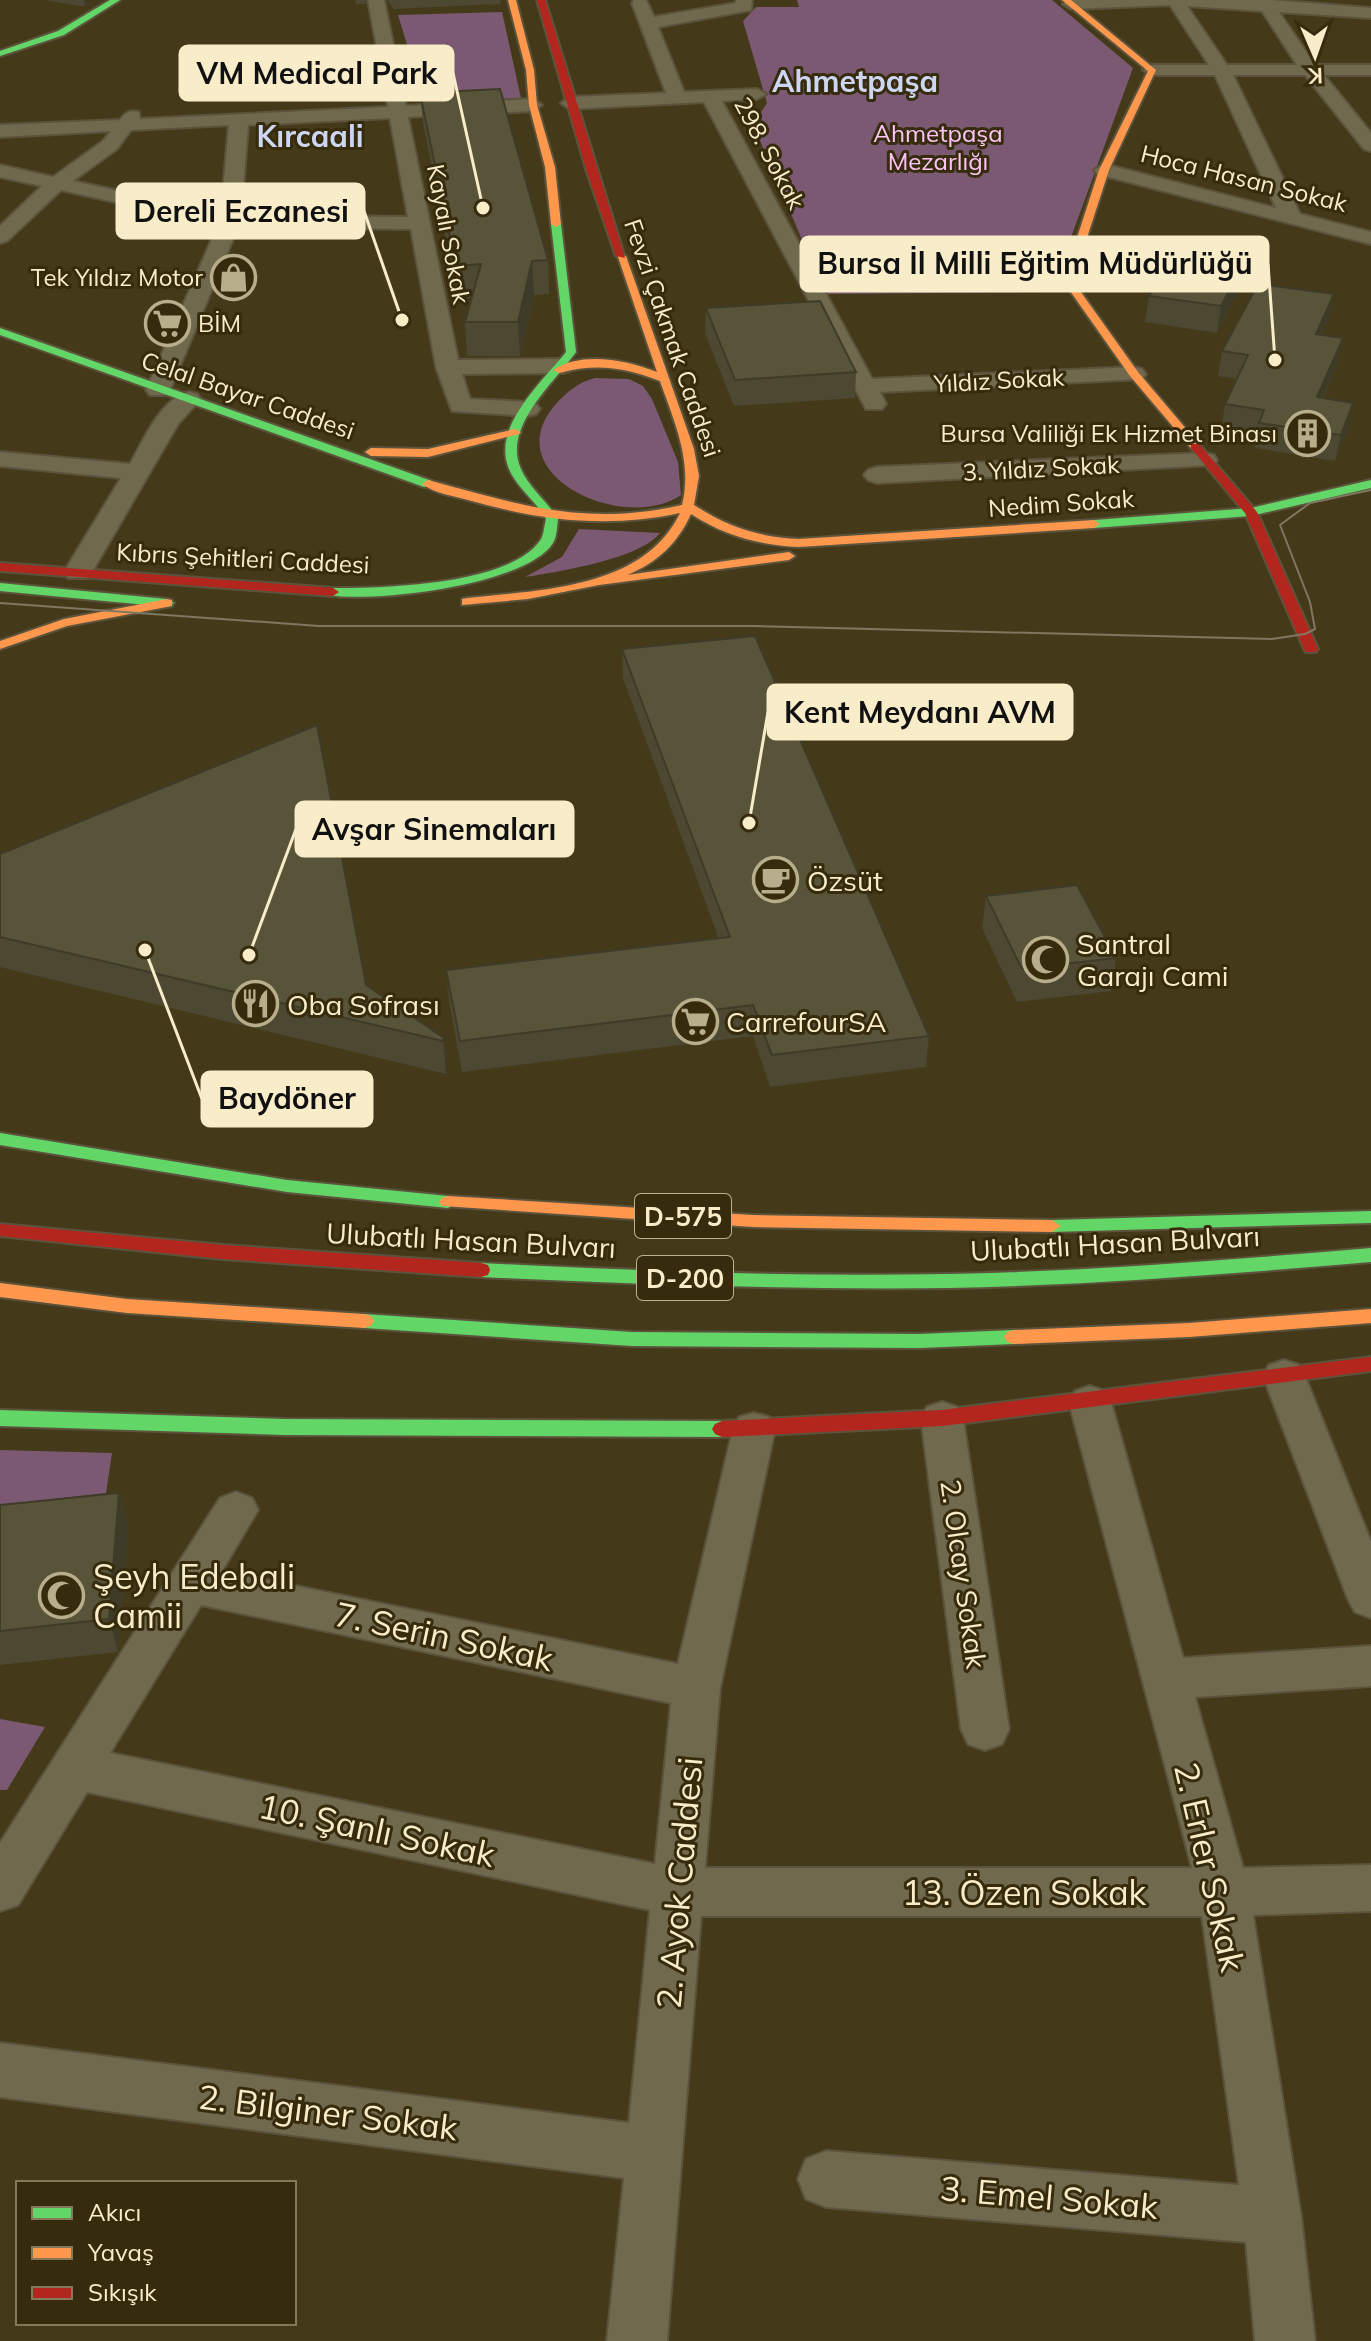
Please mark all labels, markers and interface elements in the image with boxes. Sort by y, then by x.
north arrow [1275,16,1355,96]
callout: VM Medical Park [180,46,453,100]
text: VM Medical Park [196,54,439,92]
district label: Ahmetpaşa [772,62,938,100]
text: K [1307,62,1324,90]
street label: 298. Sokak [728,92,812,215]
district label: Kırcaali [256,117,364,155]
park label: Ahmetpaşa Mezarlığı [873,118,1003,176]
street label: Hoca Hasan Sokak [1138,138,1351,218]
street label: Kayalı Sokak [421,162,477,307]
callout: Dereli Eczanesi [117,184,364,238]
text: Dereli Eczanesi [133,192,349,230]
street label: Fevzi Çakmak Caddesi [618,215,728,461]
callout: Bursa İl Milli Eğitim Müdürlüğü [801,237,1268,291]
text: Bursa İl Milli Eğitim Müdürlüğü [817,244,1253,282]
shop icon: Tek Yıldız Motor [210,253,258,301]
place label: Tek Yıldız Motor [31,262,203,292]
supermarket icon: BİM [143,299,191,347]
place label: BİM [198,308,241,338]
street label: Celal Bayar Caddesi [138,345,358,445]
street label: Yıldız Sokak [932,362,1066,398]
building icon: Bursa Valiliği Ek Hizmet Binası [1284,409,1332,457]
place label: Bursa Valiliği Ek Hizmet Binası [940,418,1277,448]
street label: 3. Yıldız Sokak [962,449,1121,487]
street label: Nedim Sokak [987,483,1136,523]
street label: Kıbrıs Şehitleri Caddesi [116,536,370,580]
callout: Kent Meydanı AVM [768,685,1072,739]
text: Kent Meydanı AVM [784,693,1056,731]
callout: Avşar Sinemaları [296,802,573,856]
text: Avşar Sinemaları [312,810,556,848]
cafe icon: Özsüt [752,856,800,904]
place label: Özsüt [807,863,883,898]
place label: Santral Garajı Cami [1077,926,1228,993]
mosque icon: Santral Garajı Cami [1022,935,1070,983]
restaurant icon: Oba Sofrası [232,980,280,1028]
place label: Oba Sofrası [287,987,440,1022]
supermarket icon: CarrefourSA [671,997,719,1045]
place label: CarrefourSA [726,1004,887,1039]
callout: Baydöner [202,1072,372,1126]
text: Baydöner [218,1079,356,1117]
road number: D-575 [635,1194,731,1238]
street label: Ulubatlı Hasan Bulvarı [325,1215,617,1265]
street label: Ulubatlı Hasan Bulvarı [969,1218,1261,1268]
road number: D-200 [637,1256,733,1300]
street label: 2. Olcay Sokak [933,1477,995,1671]
place label: Şeyh Edebali Camii [93,1555,295,1637]
mosque icon: Şeyh Edebali Camii [38,1572,86,1620]
street label: 7. Serin Sokak [331,1592,557,1680]
street label: 2. Ayok Caddesi [647,1756,711,2010]
street label: 2. Erler Sokak [1165,1758,1255,1976]
street label: 10. Şanlı Sokak [255,1784,499,1876]
street label: 13. Özen Sokak [902,1871,1147,1914]
street label: 2. Bilginer Sokak [196,2075,460,2149]
street label: 3. Emel Sokak [938,2166,1160,2228]
legend [16,2181,296,2325]
text: Akıcı [88,2197,141,2227]
text: Yavaş [87,2237,154,2267]
text: Sıkışık [88,2277,157,2307]

